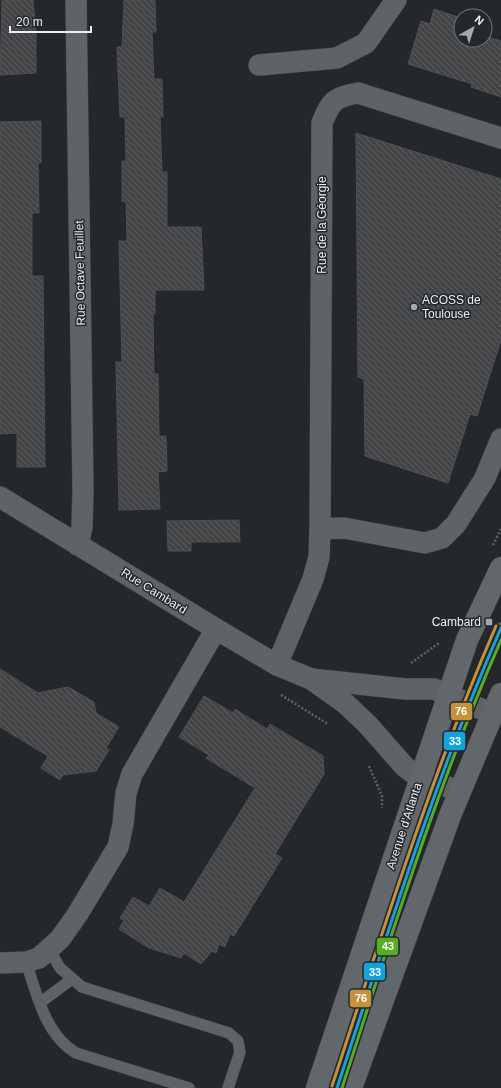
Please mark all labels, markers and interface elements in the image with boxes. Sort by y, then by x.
scale bar [10,8,91,34]
north arrow [453,8,493,48]
text: N [472,13,486,27]
text: 20 m [16,15,43,29]
street label: Rue de la Géorgie [315,176,329,274]
street label: Rue Octave Feuillet [72,220,88,326]
place label: ACOSS de Toulouse [422,293,481,321]
marker: ACOSS de Toulouse [409,302,419,312]
street label: Rue Cambard [119,565,189,617]
place label: Cambard [432,615,481,629]
marker: Cambard [484,617,494,627]
line badge: 76 [450,702,473,721]
text: 76 [455,705,467,717]
line badge: 33 [443,731,466,751]
text: 33 [449,735,461,747]
street label: Avenue d'Atlanta [383,781,425,871]
line badge: 43 [376,937,399,956]
text: 43 [382,940,394,952]
line badge: 33 [363,962,386,981]
text: 33 [369,966,381,978]
line badge: 76 [349,989,372,1008]
text: 76 [355,992,367,1004]

